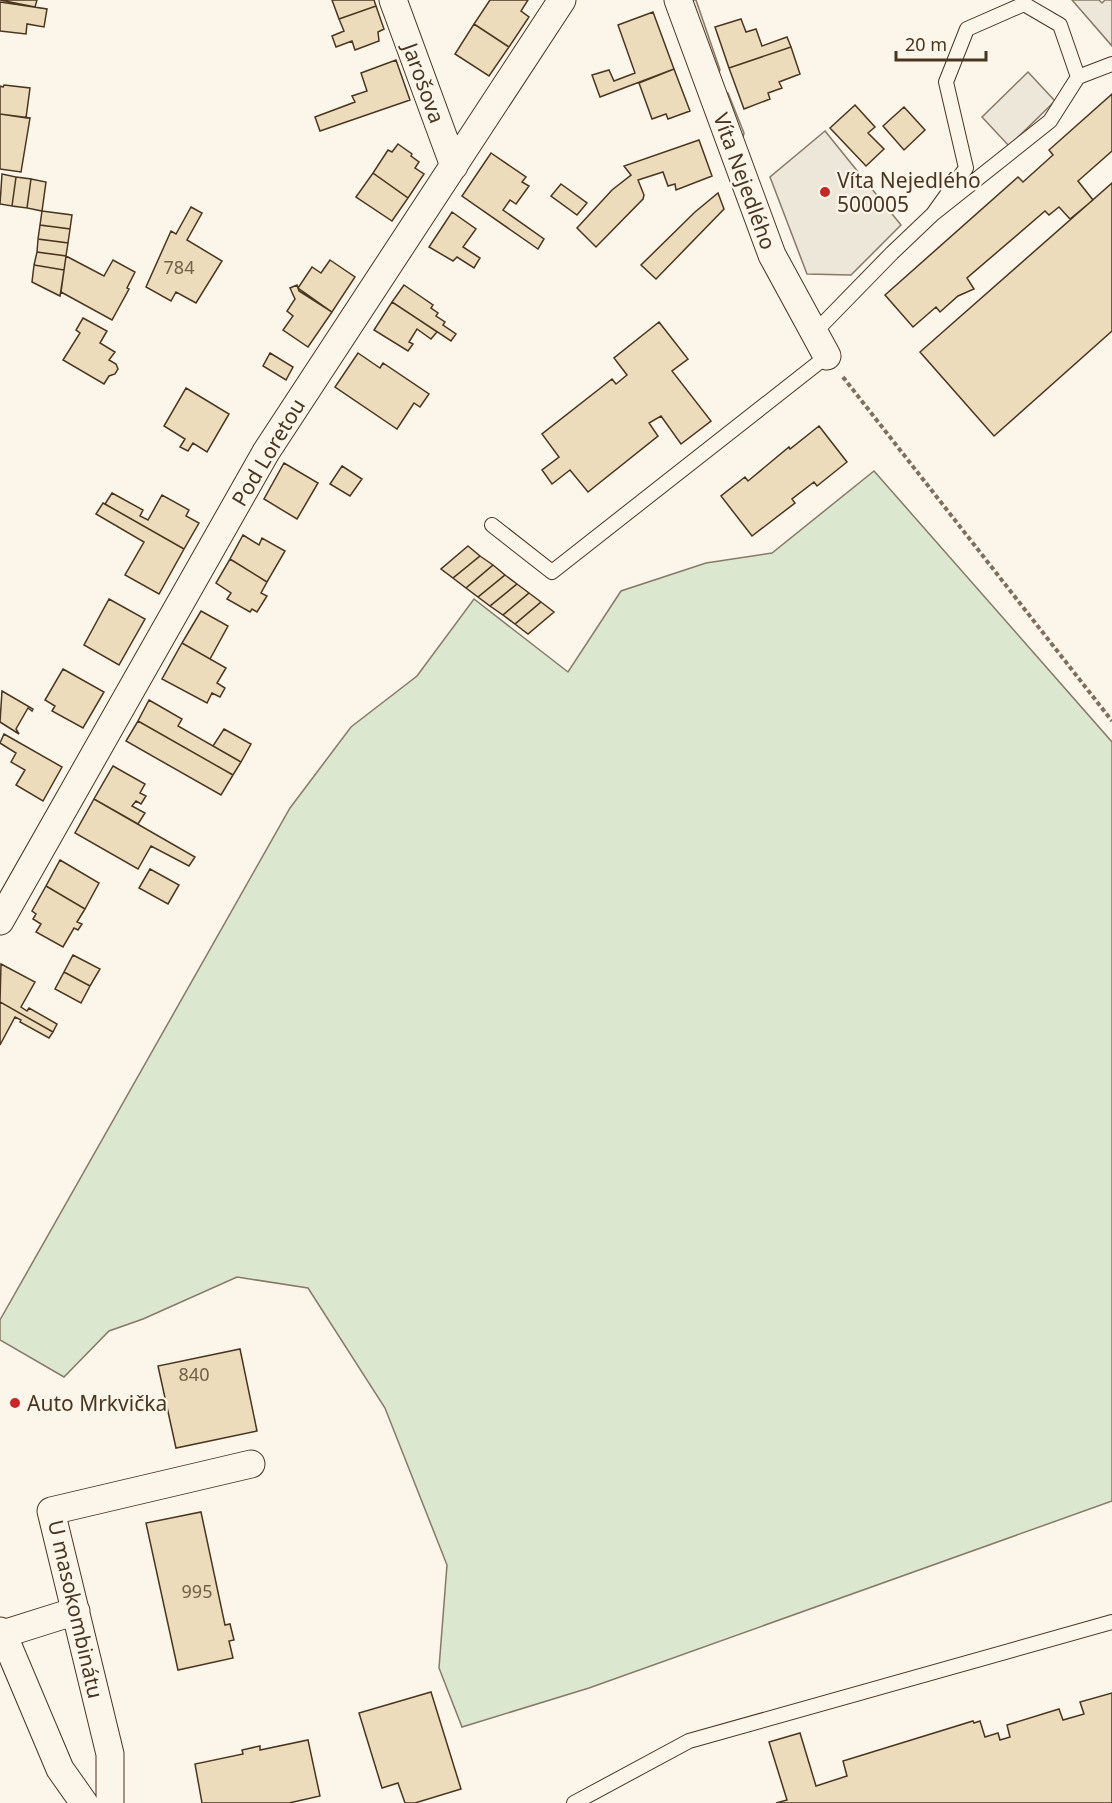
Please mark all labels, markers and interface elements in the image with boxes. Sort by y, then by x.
scale bar [896,24,986,62]
text: 20 m [905,32,947,56]
street label: Jarošova [396,37,451,127]
street label: Víta Nejedlého [707,109,783,253]
place label: Víta Nejedlého 500005 [837,166,981,218]
marker: Víta Nejedlého 500005 [818,185,832,199]
house number: 784 [164,255,194,279]
street label: Pod Loretou [225,393,311,511]
house number: 840 [179,1362,209,1386]
place label: Auto Mrkvička [27,1389,167,1417]
marker: Auto Mrkvička [8,1396,22,1410]
street label: U masokombinátu [42,1517,110,1701]
house number: 995 [182,1579,212,1603]

